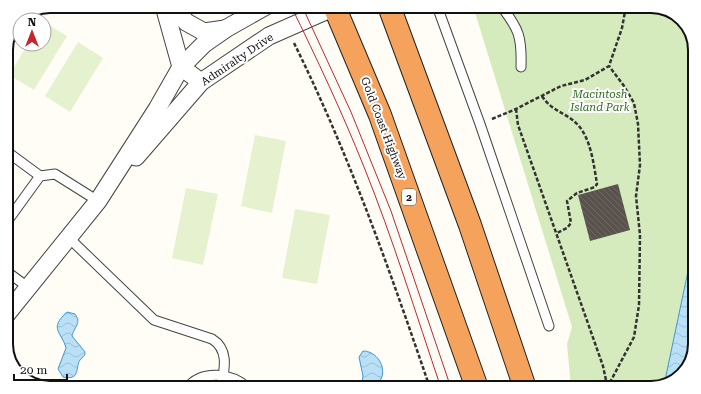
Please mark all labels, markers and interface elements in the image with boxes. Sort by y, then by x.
north arrow [12,12,52,52]
text: N [28,16,37,29]
street label: Admiralty Drive [199,30,276,88]
street label: Gold Coast Highway [358,75,409,182]
park label: Macintosh Island Park [569,88,630,114]
road number: 2 [402,189,416,205]
scale bar [14,356,67,382]
text: 20 m [20,363,47,377]

